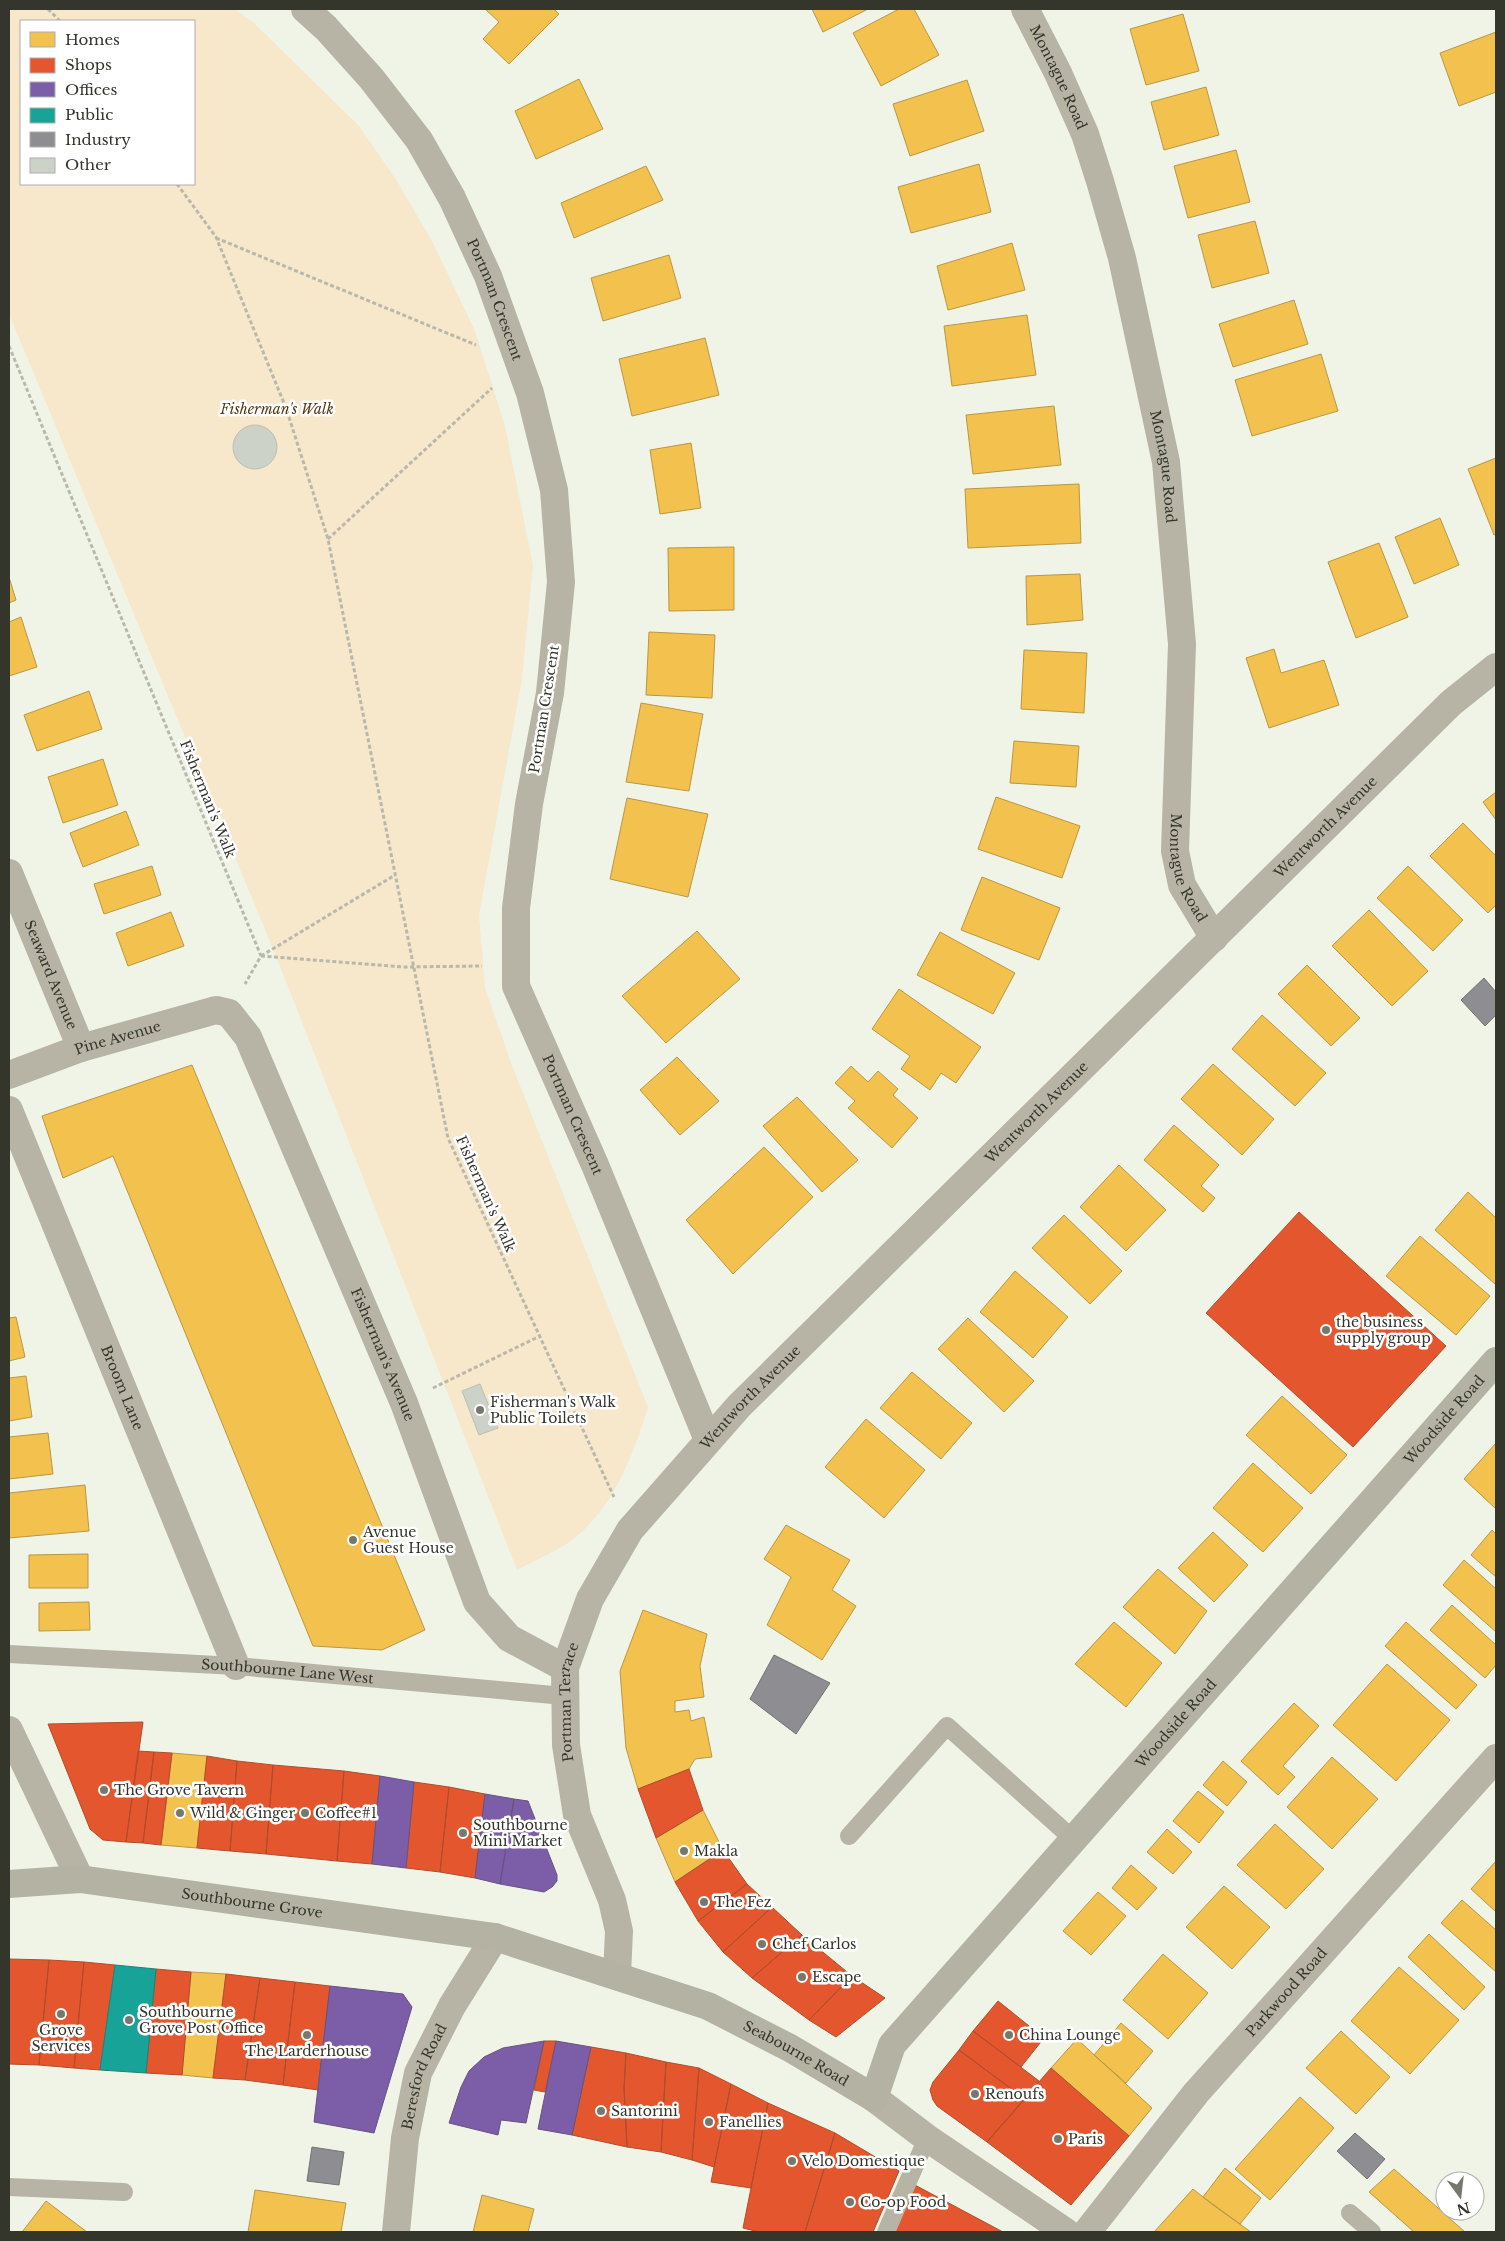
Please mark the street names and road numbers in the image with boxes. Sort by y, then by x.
street label: Montague Road [1026,22,1091,133]
street label: Portman Crescent [463,236,527,364]
street label: Montague Road [1146,409,1180,524]
street label: Portman Crescent [525,643,563,774]
street label: Fisherman's Walk [176,737,240,861]
street label: Wentworth Avenue [1269,772,1381,882]
street label: Montague Road [1166,813,1211,926]
street label: Seaward Avenue [20,917,81,1032]
street label: Pine Avenue [72,1017,163,1059]
street label: Portman Crescent [538,1052,607,1178]
street label: Wentworth Avenue [981,1057,1092,1168]
street label: Fisherman's Walk [452,1133,520,1255]
street label: Fisherman's Avenue [347,1285,419,1424]
street label: Wentworth Avenue [695,1341,804,1454]
street label: Broom Lane [97,1343,148,1433]
street label: Woodside Road [1399,1371,1489,1469]
street label: Portman Terrace [555,1640,583,1763]
street label: Southbourne Lane West [201,1655,375,1688]
street label: Woodside Road [1131,1675,1221,1772]
street label: Southbourne Grove [180,1884,324,1922]
street label: Parkwood Road [1242,1944,1331,2040]
street label: Seabourne Road [740,2017,853,2090]
street label: Beresford Road [398,2020,451,2131]

